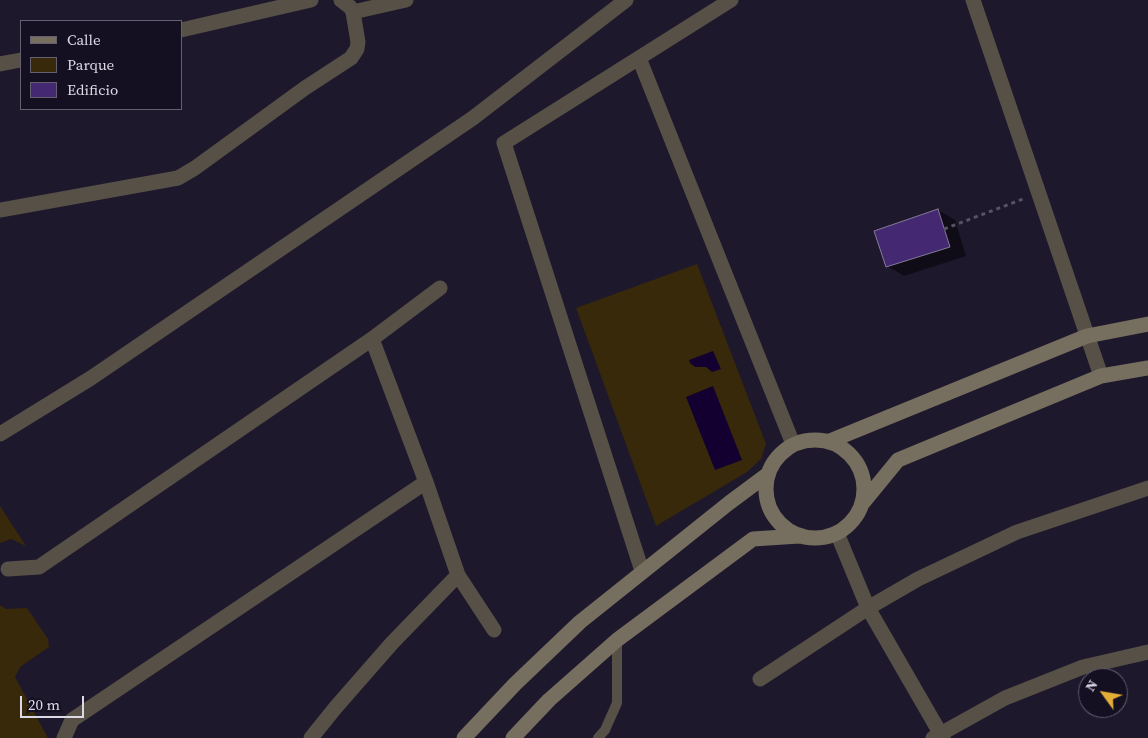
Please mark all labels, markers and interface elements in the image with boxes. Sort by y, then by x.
legend [20,20,182,110]
text: Calle [67,29,101,50]
text: Parque [67,54,114,75]
text: Edificio [67,79,118,100]
north arrow [1078,668,1128,718]
text: N [1080,676,1102,695]
scale bar [22,686,86,718]
text: 20 m [28,694,60,715]

